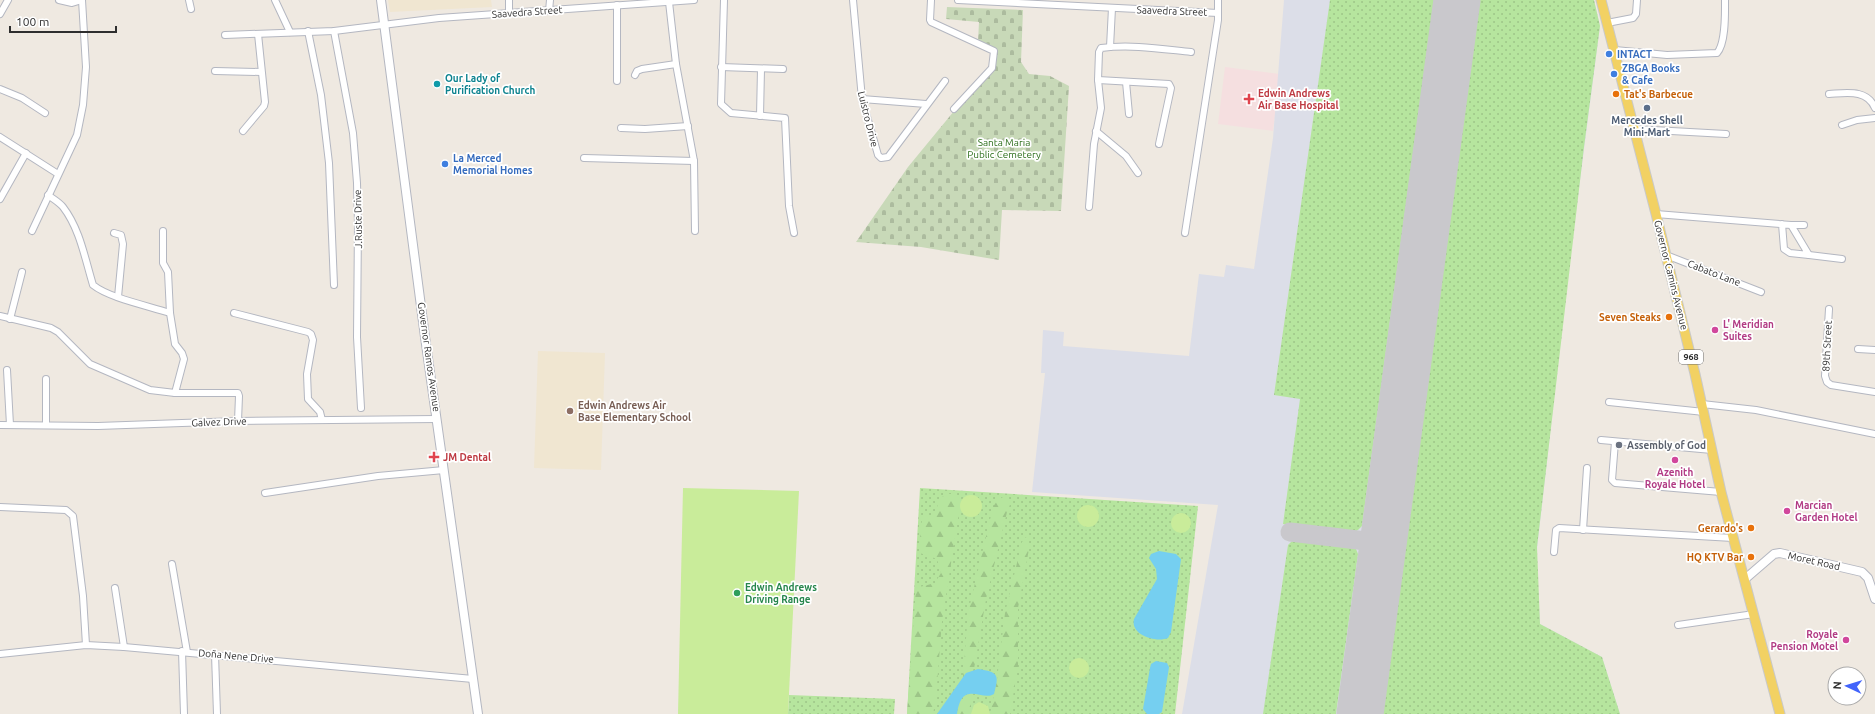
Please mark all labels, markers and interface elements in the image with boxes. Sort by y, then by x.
street label: Saavedra Street [491,4,563,20]
street label: Saavedra Street [1136,4,1208,18]
scale bar [10,8,116,34]
text: 100 m [16,15,49,28]
marker: INTACT [1604,49,1614,59]
place label: INTACT [1617,49,1652,60]
place label: ZBGA Books & Cafe [1622,63,1680,86]
marker: ZBGA Books & Cafe [1609,69,1619,79]
place label: Our Lady of Purification Church [445,73,535,96]
marker: Our Lady of Purification Church [432,79,442,89]
place label: Edwin Andrews Air Base Hospital [1258,88,1339,111]
marker: Tat's Barbecue [1611,89,1621,99]
place label: Tat's Barbecue [1624,89,1693,100]
street label: Luistro Drive [856,90,880,148]
marker: Edwin Andrews Air Base Hospital [1243,93,1255,105]
marker: Mercedes Shell Mini-Mart [1642,103,1652,113]
place label: Mercedes Shell Mini-Mart [1611,115,1683,138]
park label: Santa Maria Public Cemetery [967,137,1041,160]
place label: La Merced Memorial Homes [453,153,533,176]
marker: La Merced Memorial Homes [440,159,450,169]
street label: J.Ruste Drive [352,189,364,249]
street label: Governor Camins Avenue [1652,219,1690,331]
street label: Cabato Lane [1686,258,1742,288]
street label: Governor Ramos Avenue [416,302,442,412]
place label: Seven Steaks [1599,312,1661,323]
marker: Seven Steaks [1664,312,1674,322]
place label: L' Meridian Suites [1723,319,1774,342]
street label: 89th Street [1820,320,1834,372]
marker: L' Meridian Suites [1710,325,1720,335]
road number: 968 [1679,350,1703,364]
place label: Edwin Andrews Air Base Elementary School [578,400,691,423]
marker: Edwin Andrews Air Base Elementary School [565,406,575,416]
street label: Galvez Drive [191,416,247,428]
marker: Assembly of God [1614,440,1624,450]
place label: Assembly of God [1627,440,1706,451]
marker: JM Dental [428,451,440,463]
place label: JM Dental [443,452,491,463]
marker: Azenith Royale Hotel [1670,455,1680,465]
place label: Azenith Royale Hotel [1645,467,1705,490]
place label: Marcian Garden Hotel [1795,500,1858,523]
marker: Marcian Garden Hotel [1782,506,1792,516]
place label: Gerardo's [1698,523,1743,534]
marker: Gerardo's [1746,523,1756,533]
street label: Moret Road [1787,550,1841,572]
place label: HQ KTV Bar [1687,552,1744,563]
marker: HQ KTV Bar [1746,552,1756,562]
place label: Edwin Andrews Driving Range [745,582,817,605]
marker: Edwin Andrews Driving Range [732,588,742,598]
place label: Royale Pension Motel [1771,629,1838,652]
marker: Royale Pension Motel [1841,635,1851,645]
street label: Doña Nene Drive [198,647,274,665]
north arrow [1827,666,1867,706]
text: N [1831,681,1843,690]

